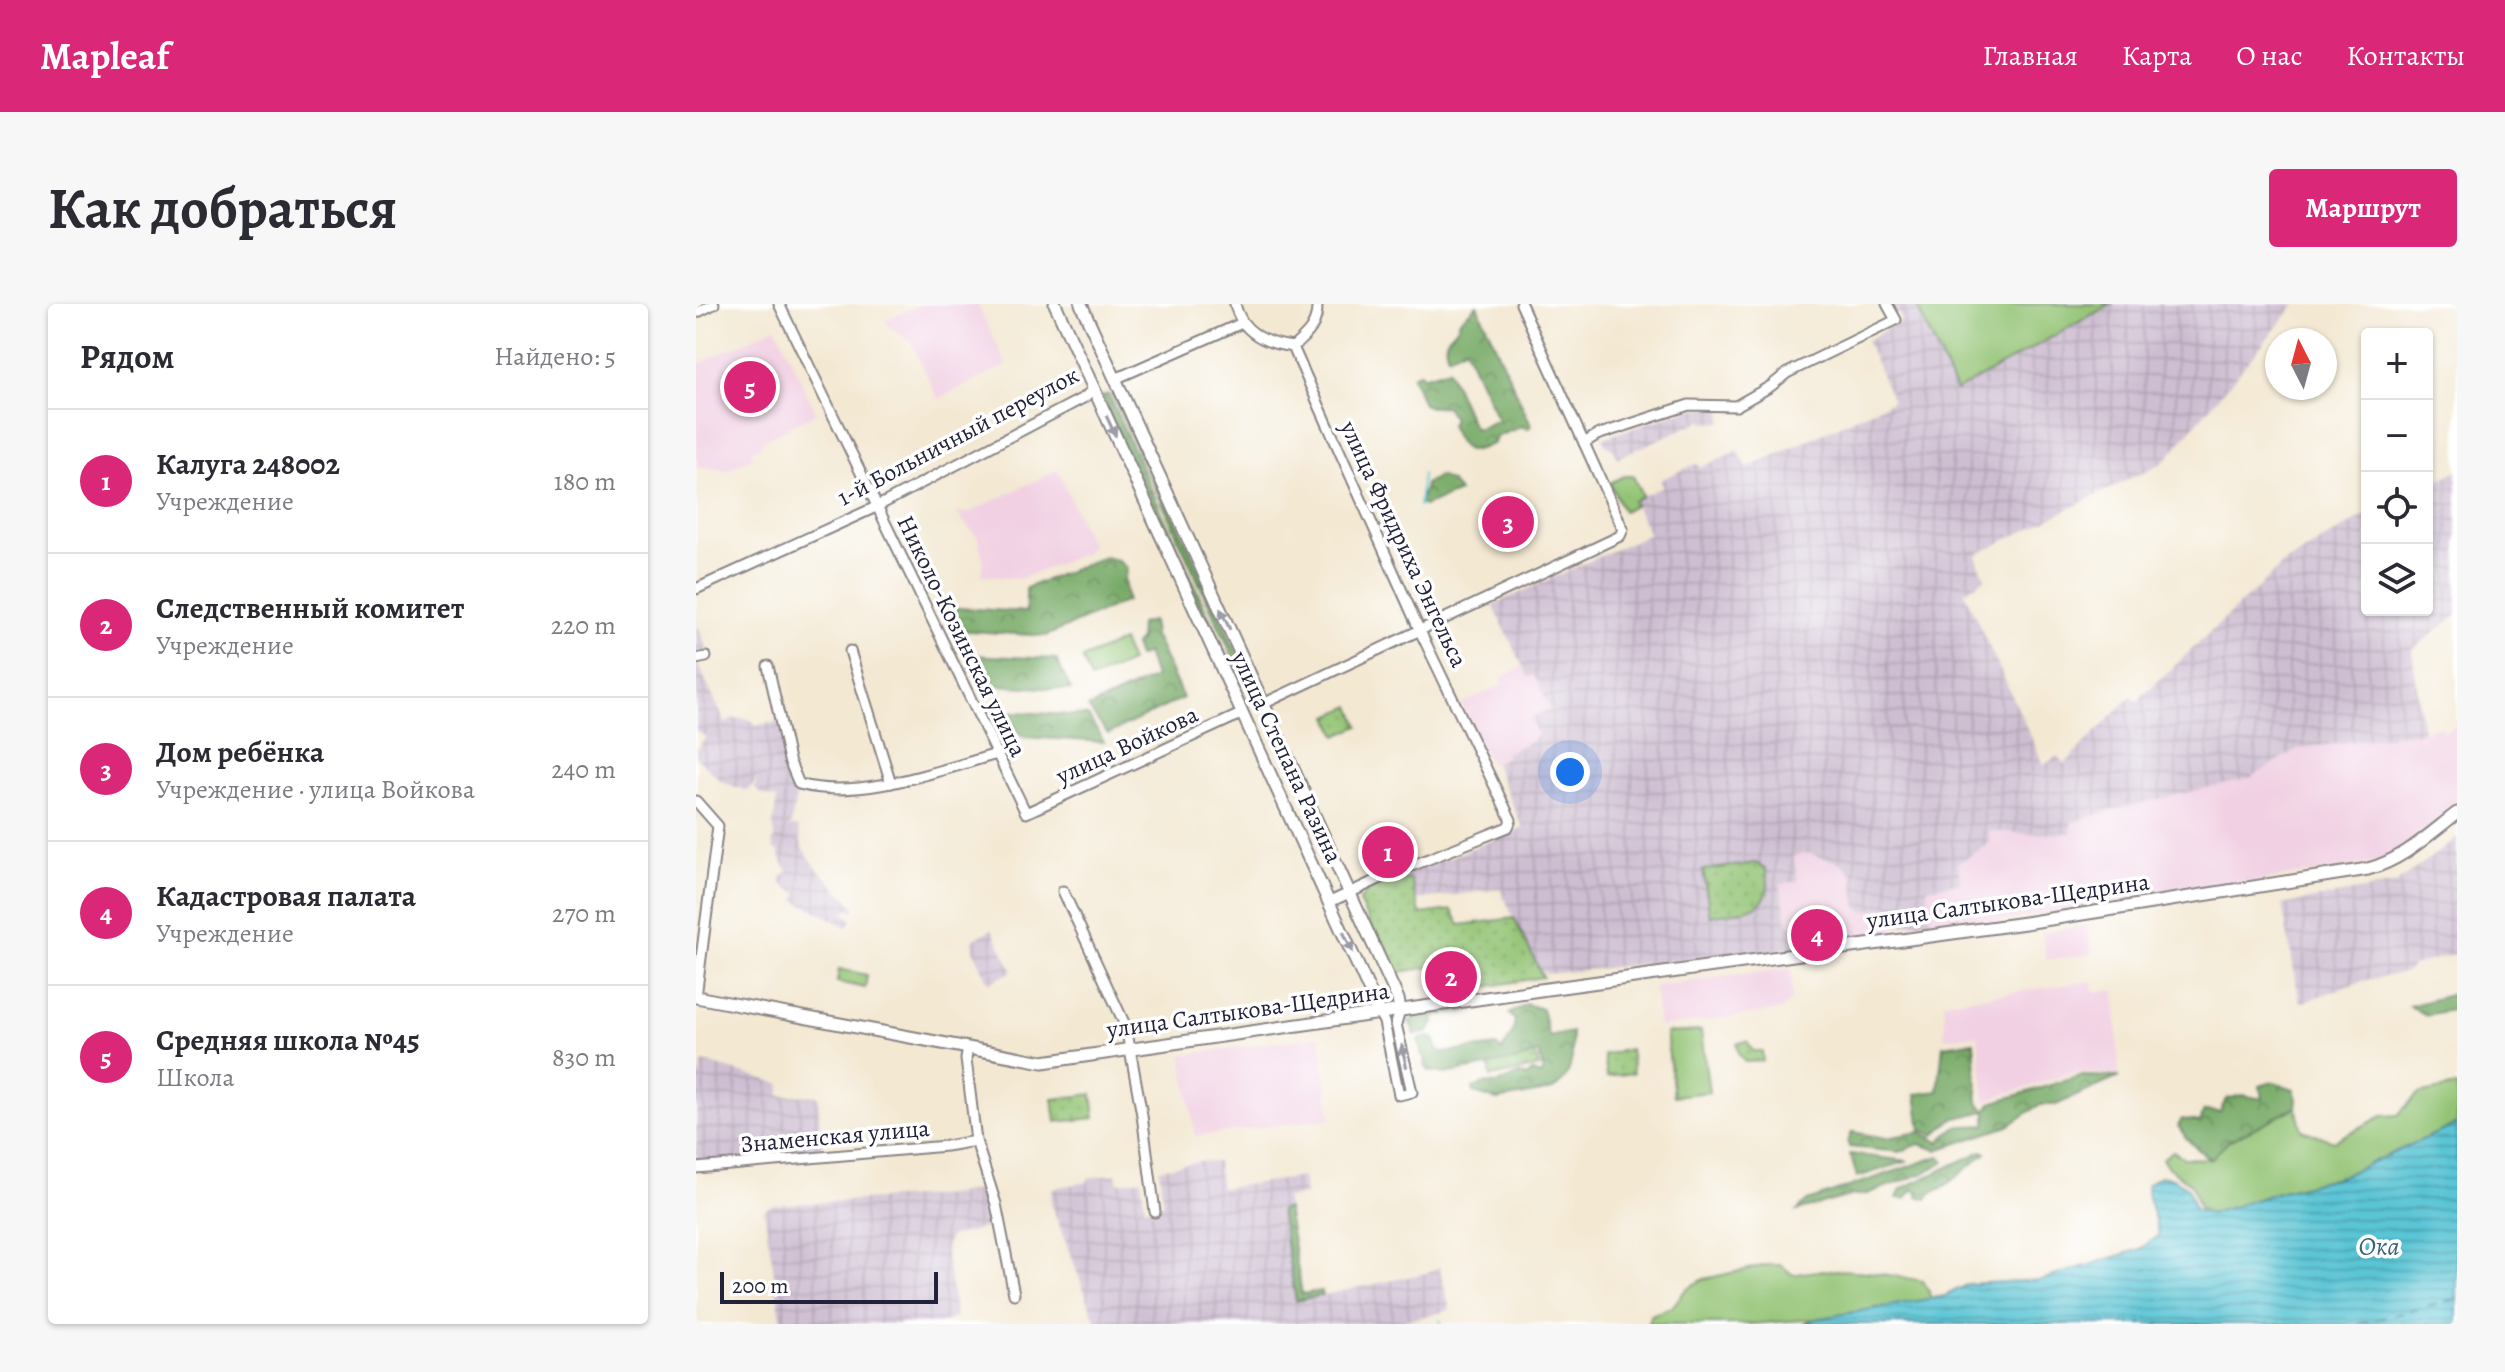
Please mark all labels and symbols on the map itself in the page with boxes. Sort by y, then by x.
north arrow [2265,328,2337,400]
pin: 5 [724,357,776,417]
street label: 1-й Больничный переулок [832,359,1084,513]
one-way arrow [1104,414,1118,437]
street label: улица Фридриха Энгельса [1332,415,1475,672]
pin: 3 [1482,492,1534,552]
street label: Николо-Козинская улица [890,510,1034,762]
one-way arrow [1218,607,1232,631]
street label: улица Степана Разина [1223,645,1350,868]
street label: улица Войкова [1050,698,1203,792]
your location [1550,752,1590,792]
pin: 1 [1362,822,1414,882]
street label: улица Салтыкова-Щедрина [1864,865,2151,937]
pin: 4 [1791,905,1843,965]
one-way arrow [1341,930,1355,953]
pin: 2 [1425,947,1477,1007]
street label: улица Салтыкова-Щедрина [1104,974,1391,1046]
one-way arrow [1397,1044,1410,1069]
street label: Знаменская улица [739,1112,931,1160]
water label: Ока [2358,1229,2400,1264]
scale bar [720,1268,938,1304]

